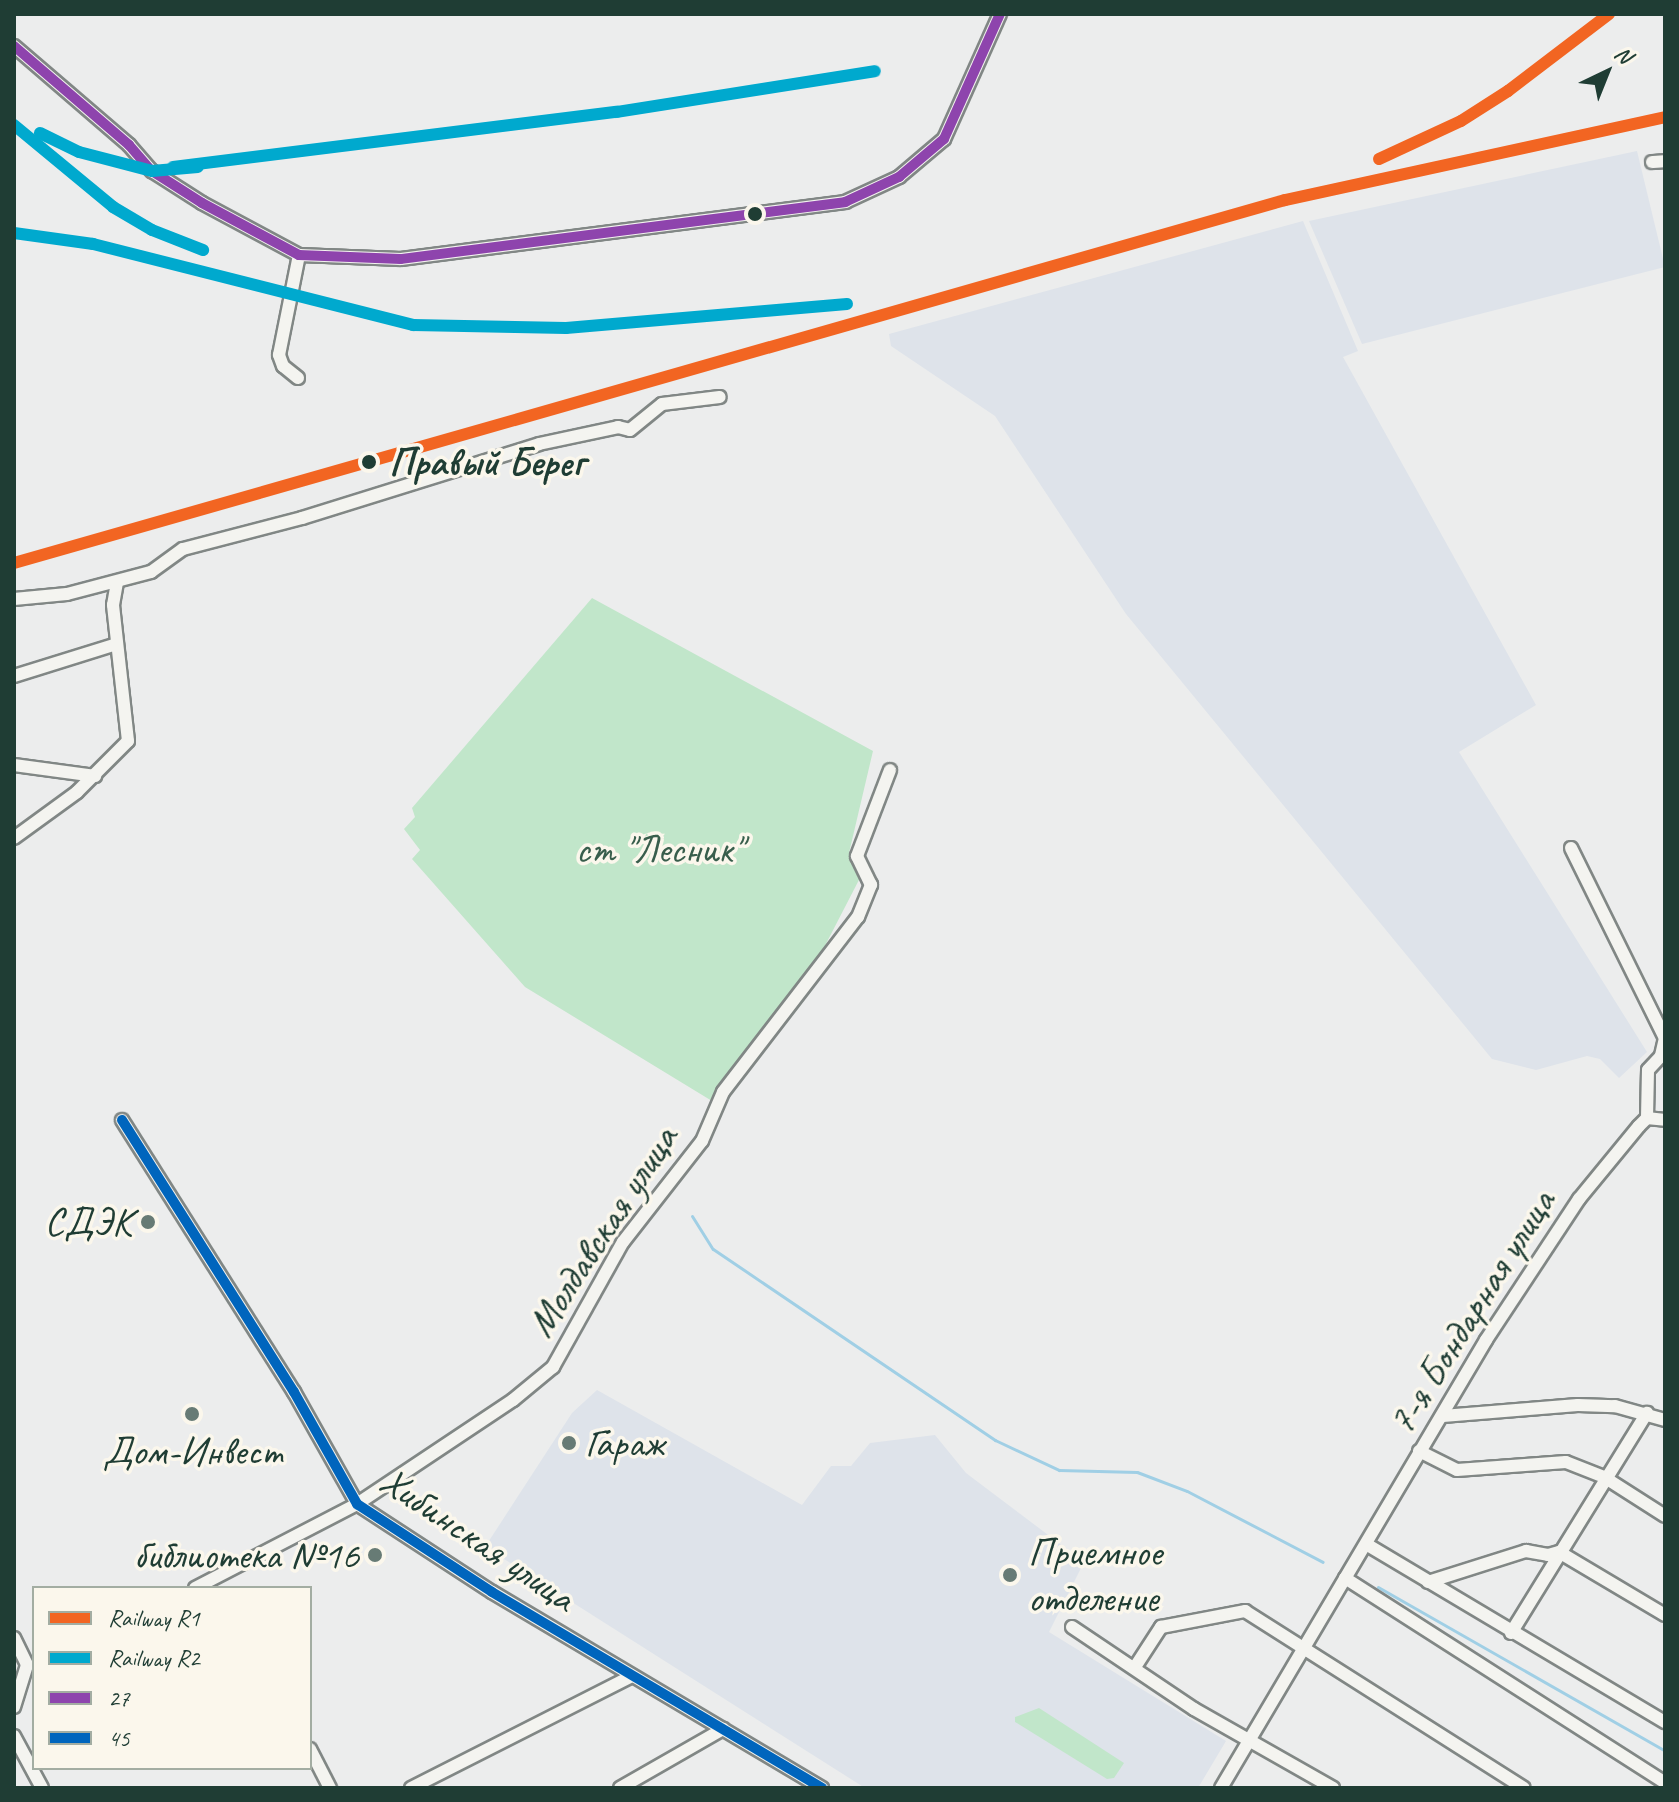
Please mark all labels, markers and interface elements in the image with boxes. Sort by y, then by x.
north arrow [1567,32,1647,112]
text: N [1609,40,1638,69]
unlabelled marker [747,206,763,222]
place label: Правый Берег [389,438,585,486]
marker: Правый Берег [356,449,382,475]
park label: ст "Лесник" [576,825,742,873]
street label: Молдавская улица [516,1116,688,1346]
street label: 7-я Бондарная улица [1375,1179,1567,1445]
place label: СДЭК [44,1198,132,1246]
marker: СДЭК [139,1213,157,1231]
marker: Дом-Инвест [183,1405,201,1423]
place label: Гараж [585,1419,664,1467]
place label: Дом-Инвест [103,1427,281,1475]
marker: Гараж [560,1434,578,1452]
street label: Хибинская улица [370,1455,586,1623]
place label: Приемное отделение [1028,1528,1162,1622]
place label: библиотека №16 [134,1531,359,1579]
marker: библиотека №16 [366,1546,384,1564]
marker: Приемное отделение [999,1564,1021,1586]
legend [32,1586,312,1770]
text: Railway R1 [108,1603,200,1633]
text: Railway R2 [108,1643,200,1673]
text: 27 [108,1683,130,1713]
text: 45 [108,1723,130,1753]

